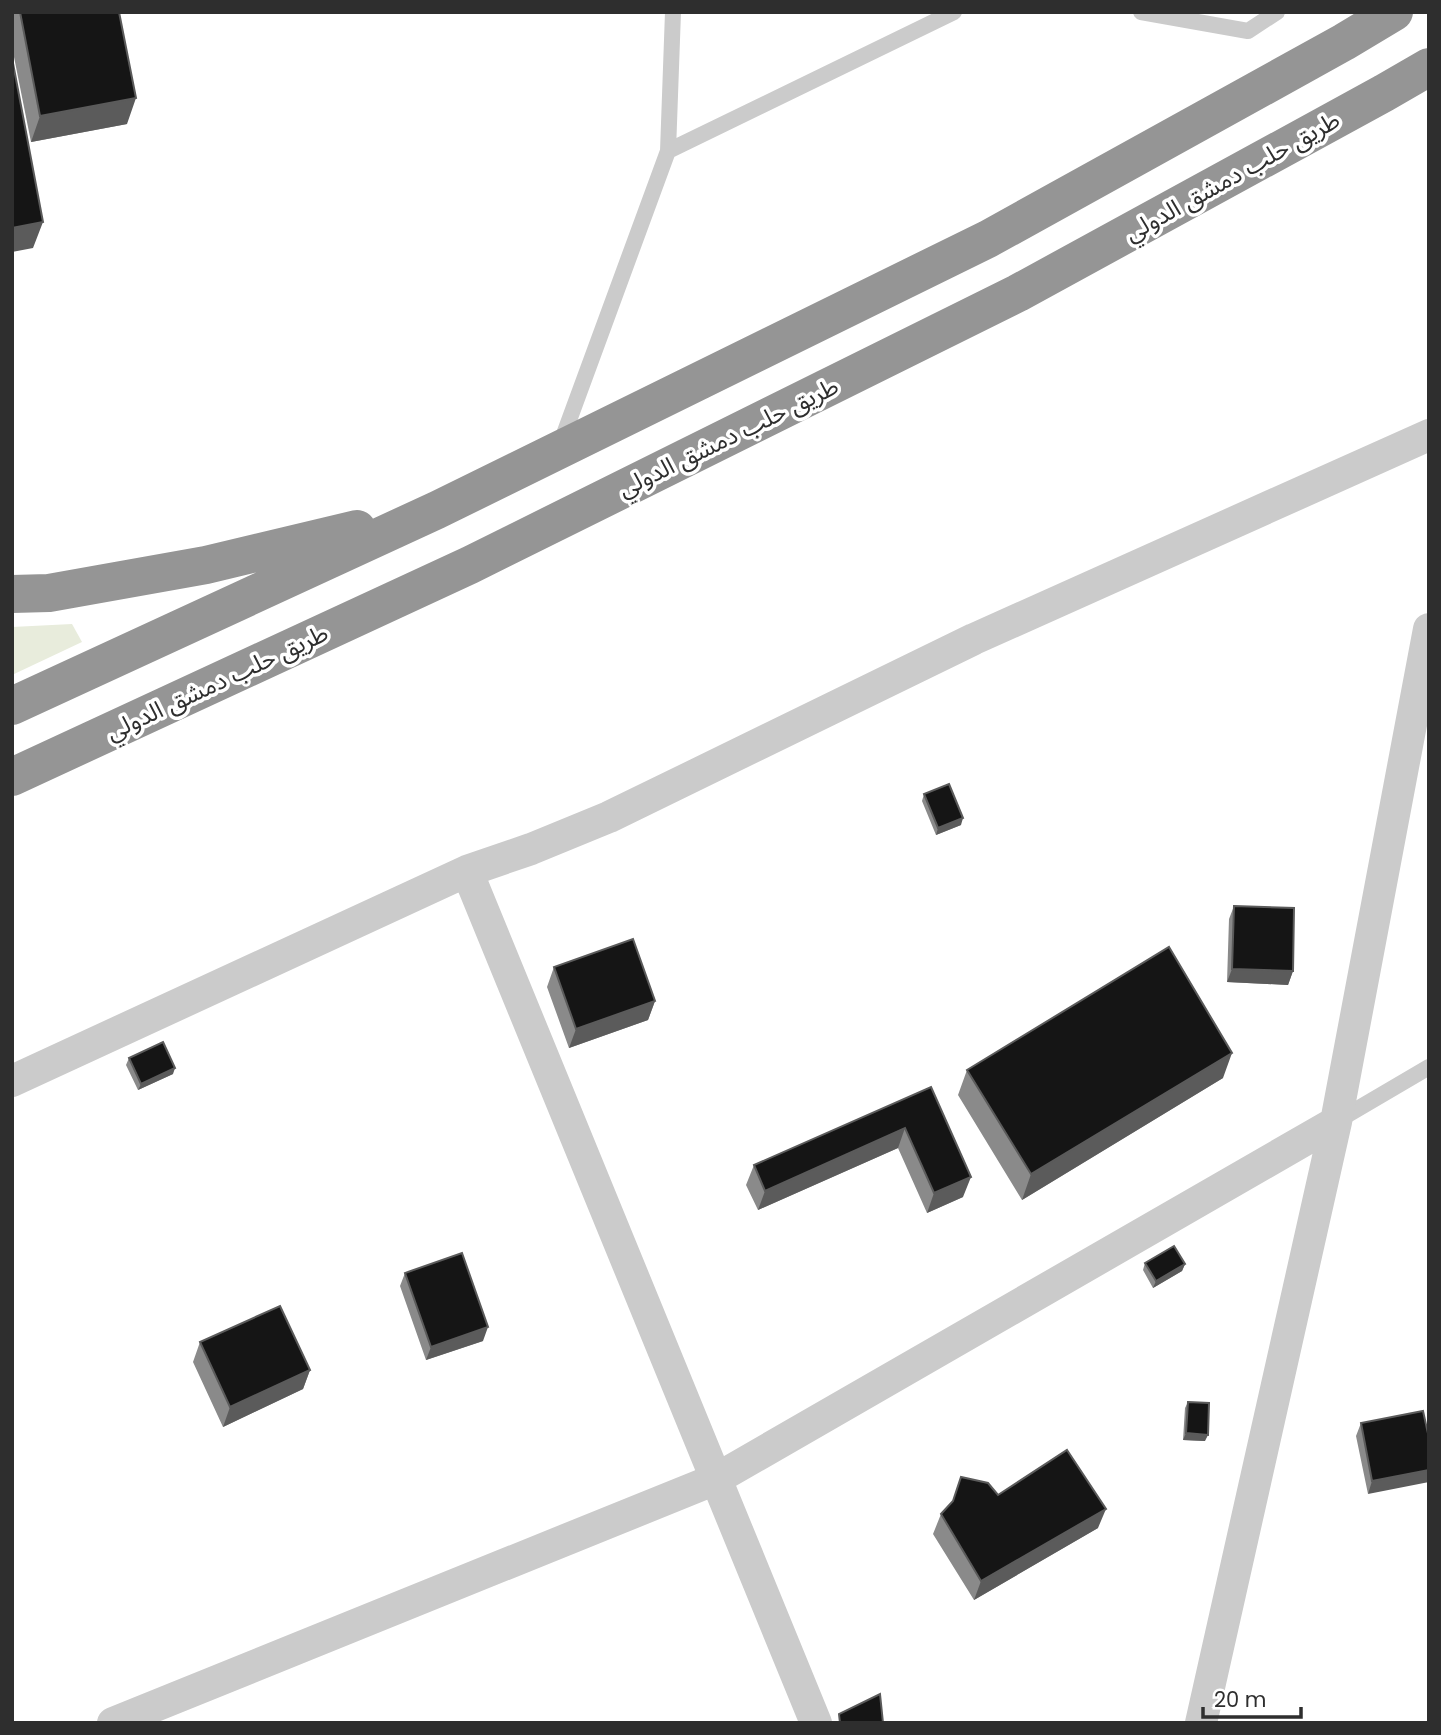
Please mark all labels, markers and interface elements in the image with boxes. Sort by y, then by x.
street label: طريق حلب دمشق الدولي [1118,103,1347,251]
street label: طريق حلب دمشق الدولي [612,369,845,507]
street label: طريق حلب دمشق الدولي [101,616,335,750]
scale bar [1203,1676,1301,1720]
text: 20 m [1214,1685,1267,1714]

